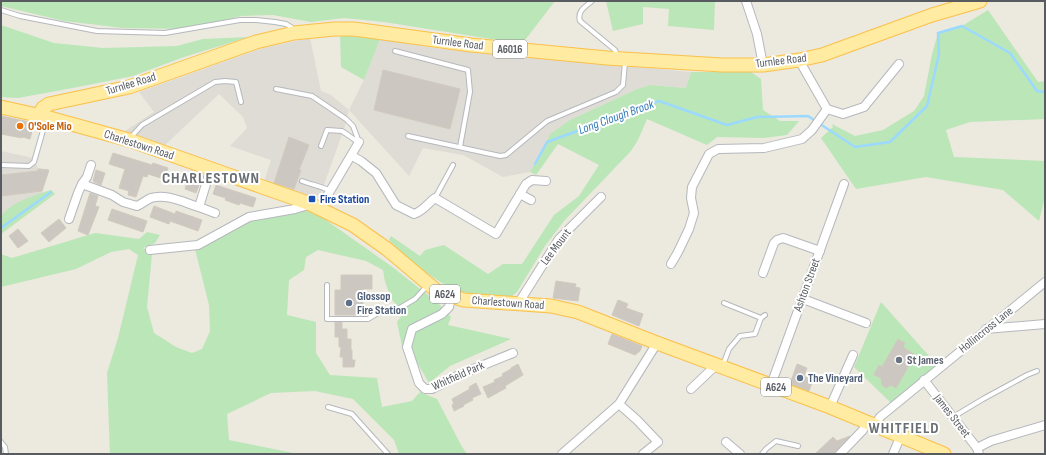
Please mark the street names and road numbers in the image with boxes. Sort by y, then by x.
street label: Turnlee Road [432,32,484,54]
road number: A6016 [493,40,527,58]
street label: Turnlee Road [755,50,807,72]
street label: Turnlee Road [104,69,158,99]
street label: Charlestown Road [102,127,176,163]
street label: Lee Mount [537,225,575,268]
street label: Ashton Street [790,256,824,315]
road number: A624 [430,285,460,303]
street label: Charlestown Road [471,293,545,313]
street label: Hollincross Lane [956,303,1016,356]
street label: Whitfield Park [430,358,487,394]
road number: A624 [761,378,791,396]
street label: James Street [930,390,974,441]

